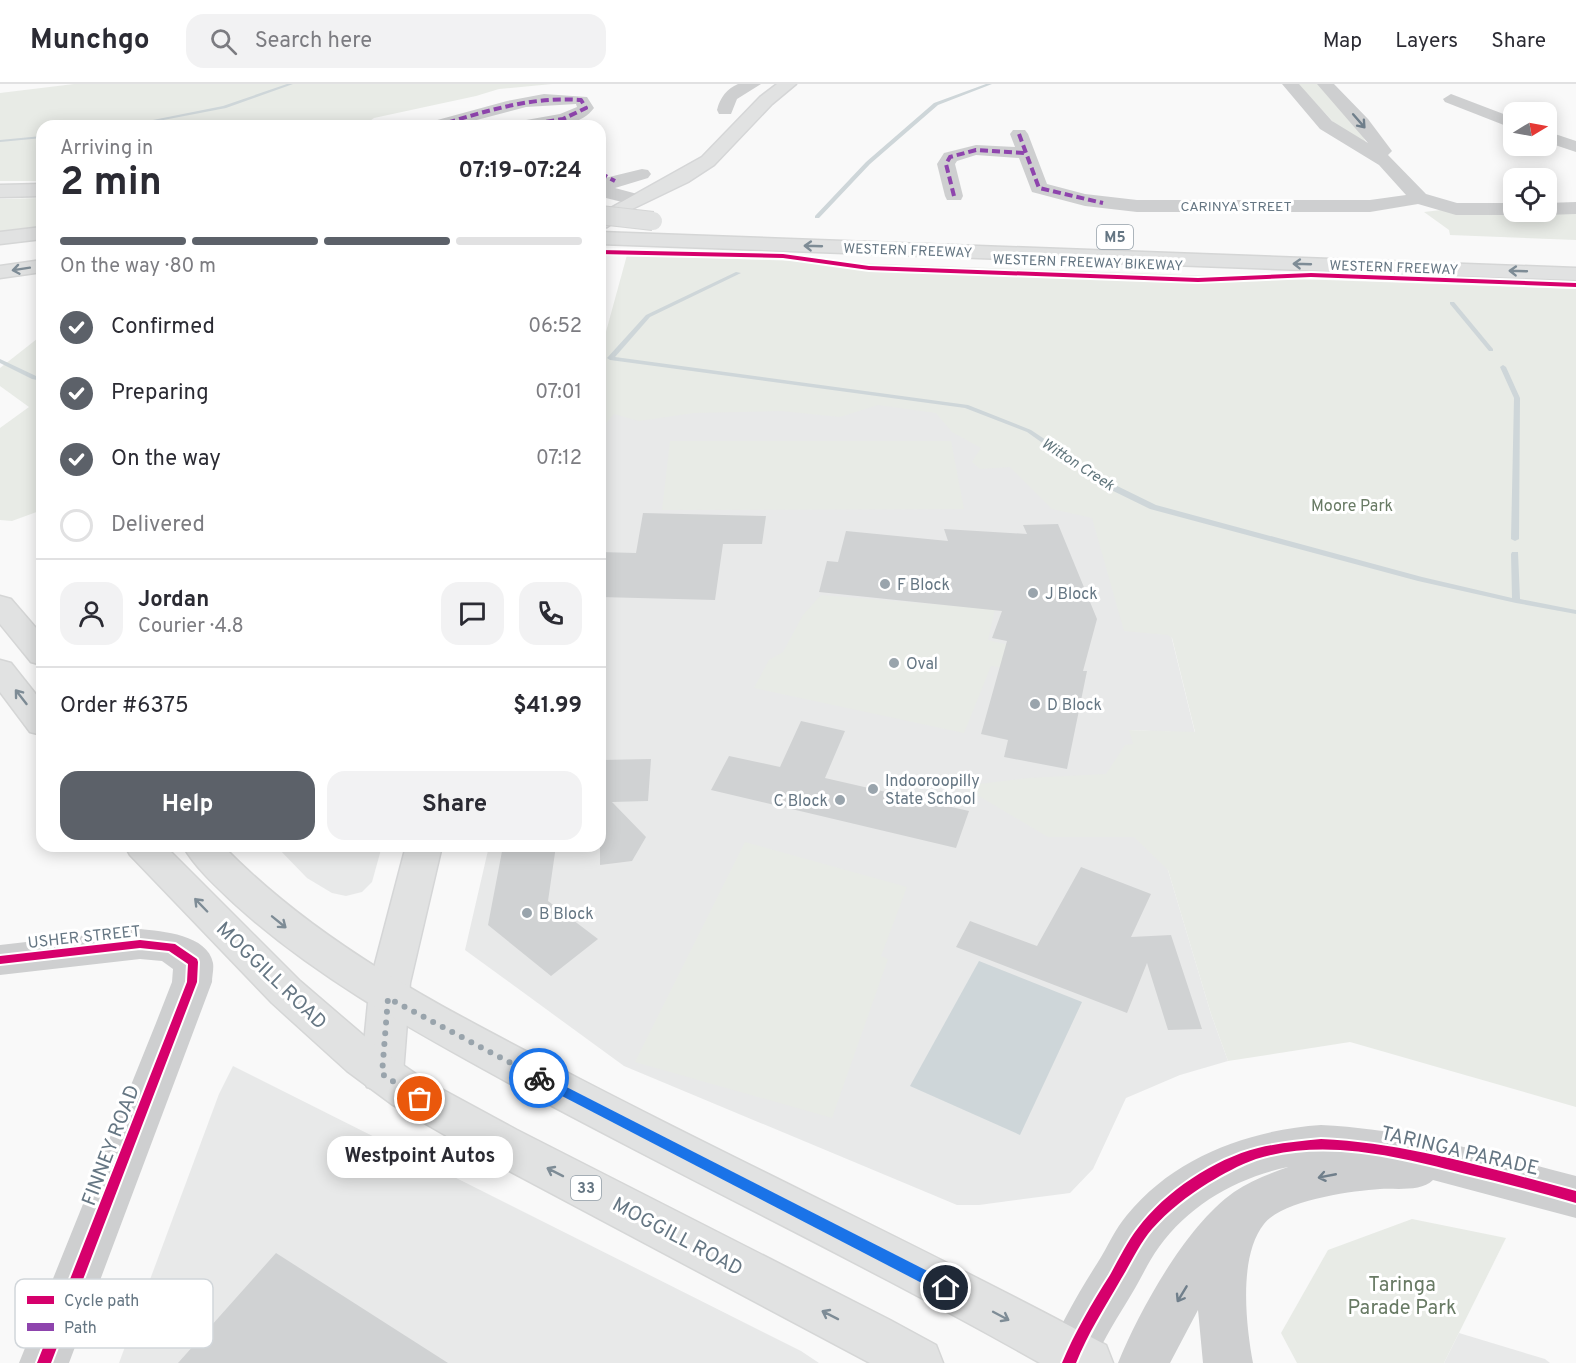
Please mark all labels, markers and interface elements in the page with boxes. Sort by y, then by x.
search box [186,14,606,68]
text: Munchgo [30,23,150,59]
icon: search [207,25,240,58]
text: Search here [255,28,372,55]
text: Map [1323,28,1362,55]
text: Layers [1395,28,1458,55]
text: Share [1491,28,1546,55]
north arrow [1503,102,1557,156]
map controls [1503,102,1557,222]
one-way arrow [1352,113,1366,128]
text: Arriving in [60,136,153,162]
text: 07:19–07:24 [459,158,582,185]
text: 2 min [60,160,162,209]
button: locate [1503,168,1557,222]
street label: CARINYA STREET [1180,199,1292,216]
road number: M5 [1097,225,1133,249]
one-way arrow [803,241,823,252]
street label: WESTERN FREEWAY [843,241,973,262]
street label: WESTERN FREEWAY BIKEWAY [992,252,1184,275]
text: On the way · 80 m [60,254,216,280]
one-way arrow [1292,258,1312,269]
street label: WESTERN FREEWAY [1329,258,1459,279]
one-way arrow [12,264,31,275]
one-way arrow [1508,266,1528,277]
icon: check [60,311,93,344]
text: Confirmed [111,314,215,341]
text: 06:52 [528,314,582,340]
icon: check [60,377,93,410]
text: Preparing [111,380,209,407]
text: 07:01 [535,380,582,406]
water label: Witton Creek [1037,435,1117,496]
icon: check [60,443,93,476]
text: On the way [111,446,221,473]
text: 07:12 [536,446,582,472]
park label: Moore Park [1311,497,1393,517]
text: Delivered [111,512,205,539]
place label: F Block [897,576,950,596]
marker: F Block [878,577,892,591]
button: person [60,582,123,645]
button: chat [441,582,504,645]
button: phone [519,582,582,645]
place label: J Block [1045,585,1098,605]
marker: J Block [1026,586,1040,600]
text: Jordan [138,587,209,614]
text: Courier · 4.8 [138,614,244,640]
place label: Oval [906,655,938,675]
marker: Oval [887,656,901,670]
one-way arrow [15,689,28,705]
text: Order #6375 [60,693,189,720]
text: $41.99 [513,693,582,720]
place label: D Block [1047,696,1102,716]
marker: D Block [1028,697,1042,711]
button: Help [60,771,315,840]
button: Share [327,771,582,840]
place label: Indooroopilly State School [885,772,980,810]
marker: Indooroopilly State School [866,782,880,796]
place label: C Block [774,792,828,812]
marker: C Block [833,793,847,807]
one-way arrow [193,897,208,912]
place label: B Block [539,905,594,925]
marker: B Block [520,906,534,920]
one-way arrow [271,915,286,929]
street label: MOGGILL ROAD [210,917,332,1036]
street label: USHER STREET [27,922,142,954]
courier [509,1048,569,1108]
icon: bike [523,1062,556,1095]
pin [394,1073,445,1124]
street label: FINNEY ROAD [77,1082,147,1210]
icon: bag [403,1082,436,1115]
street label: TARINGA PARADE [1378,1121,1541,1183]
callout: Westpoint Autos [327,1135,513,1177]
text: Westpoint Autos [345,1144,495,1170]
one-way arrow [547,1166,565,1178]
one-way arrow [1318,1171,1337,1182]
road number: 33 [571,1176,601,1200]
street label: MOGGILL ROAD [607,1192,747,1283]
pin [920,1262,971,1313]
icon: home [929,1271,962,1304]
park label: Taringa Parade Park [1347,1273,1457,1322]
legend [15,1279,213,1348]
one-way arrow [1175,1285,1187,1302]
text: Cycle path [64,1292,139,1312]
one-way arrow [821,1309,839,1320]
one-way arrow [992,1311,1010,1323]
text: Path [64,1319,97,1339]

